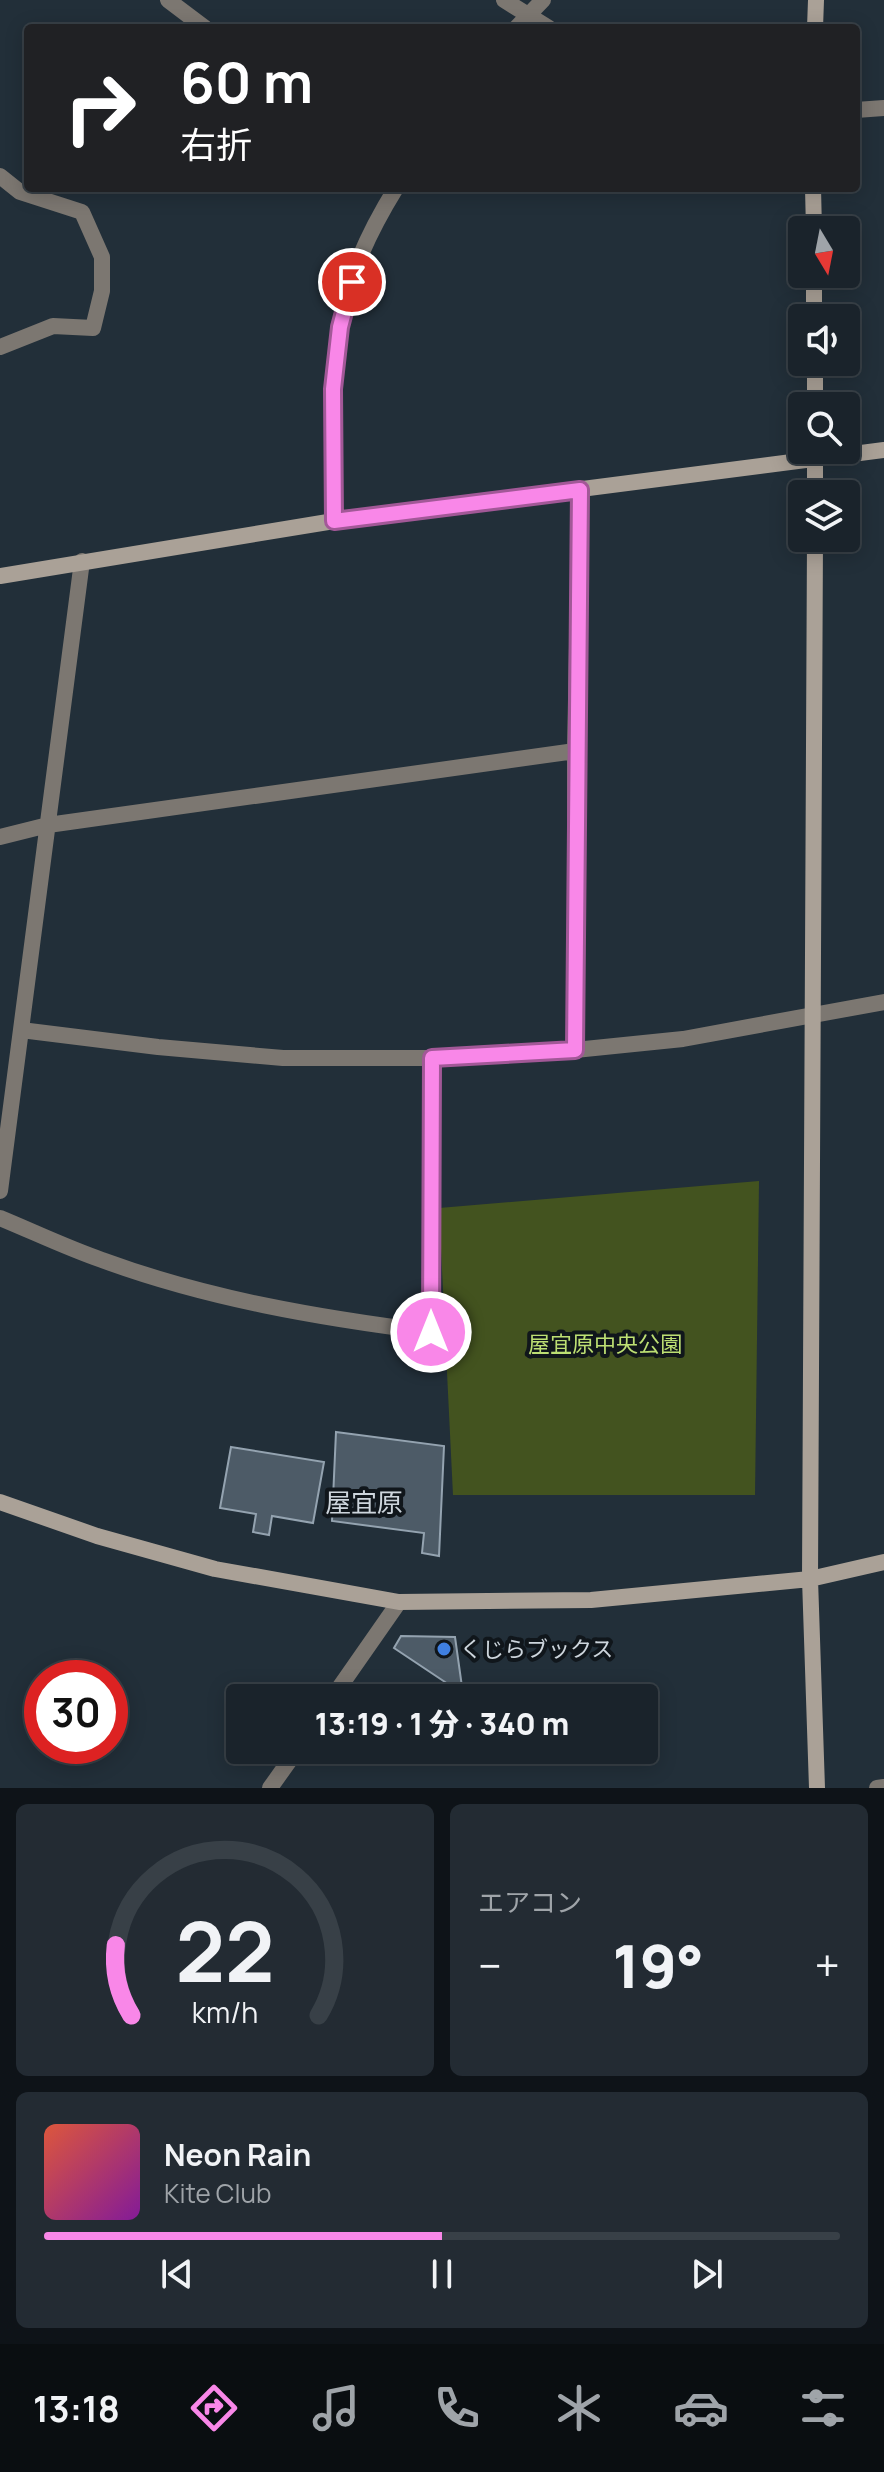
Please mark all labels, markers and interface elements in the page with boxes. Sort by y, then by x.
text: 60 m [180,43,313,120]
icon: right [48,56,152,160]
text: 右折 [180,120,252,169]
north arrow [788,216,860,288]
map controls [788,216,860,552]
pin [318,248,386,316]
icon: arrive [330,260,374,304]
button: sound [788,304,860,376]
button: search [788,392,860,464]
button: layers [788,480,860,552]
position arrow [389,1290,473,1374]
park label: 屋宜原中央公園 [528,1329,682,1359]
district label: 屋宜原 [325,1484,403,1520]
place label: くじらブックス [460,1634,613,1664]
marker: くじらブックス [435,1640,453,1658]
speed limit sign: 30 [24,1660,128,1764]
text: 13:19 · 1 分 · 340 m [315,1703,569,1744]
text: エアコン [478,1884,582,1920]
text: 22 [175,1893,275,2007]
text: 19° [612,1924,704,2006]
text: − [478,1935,502,1995]
text: + [815,1935,840,1995]
text: km/h [192,1993,258,2032]
text: Neon Rain [164,2134,311,2175]
text: Kite Club [164,2175,271,2211]
icon: previous [155,2252,199,2296]
icon: pause [420,2252,464,2296]
icon: next [685,2252,729,2296]
icon: directions [186,2380,242,2436]
icon: music [308,2380,364,2436]
icon: phone [429,2380,485,2436]
icon: climate [551,2380,607,2436]
icon: car [673,2380,729,2436]
icon: filters [795,2380,851,2436]
text: 13:18 [33,2384,120,2433]

